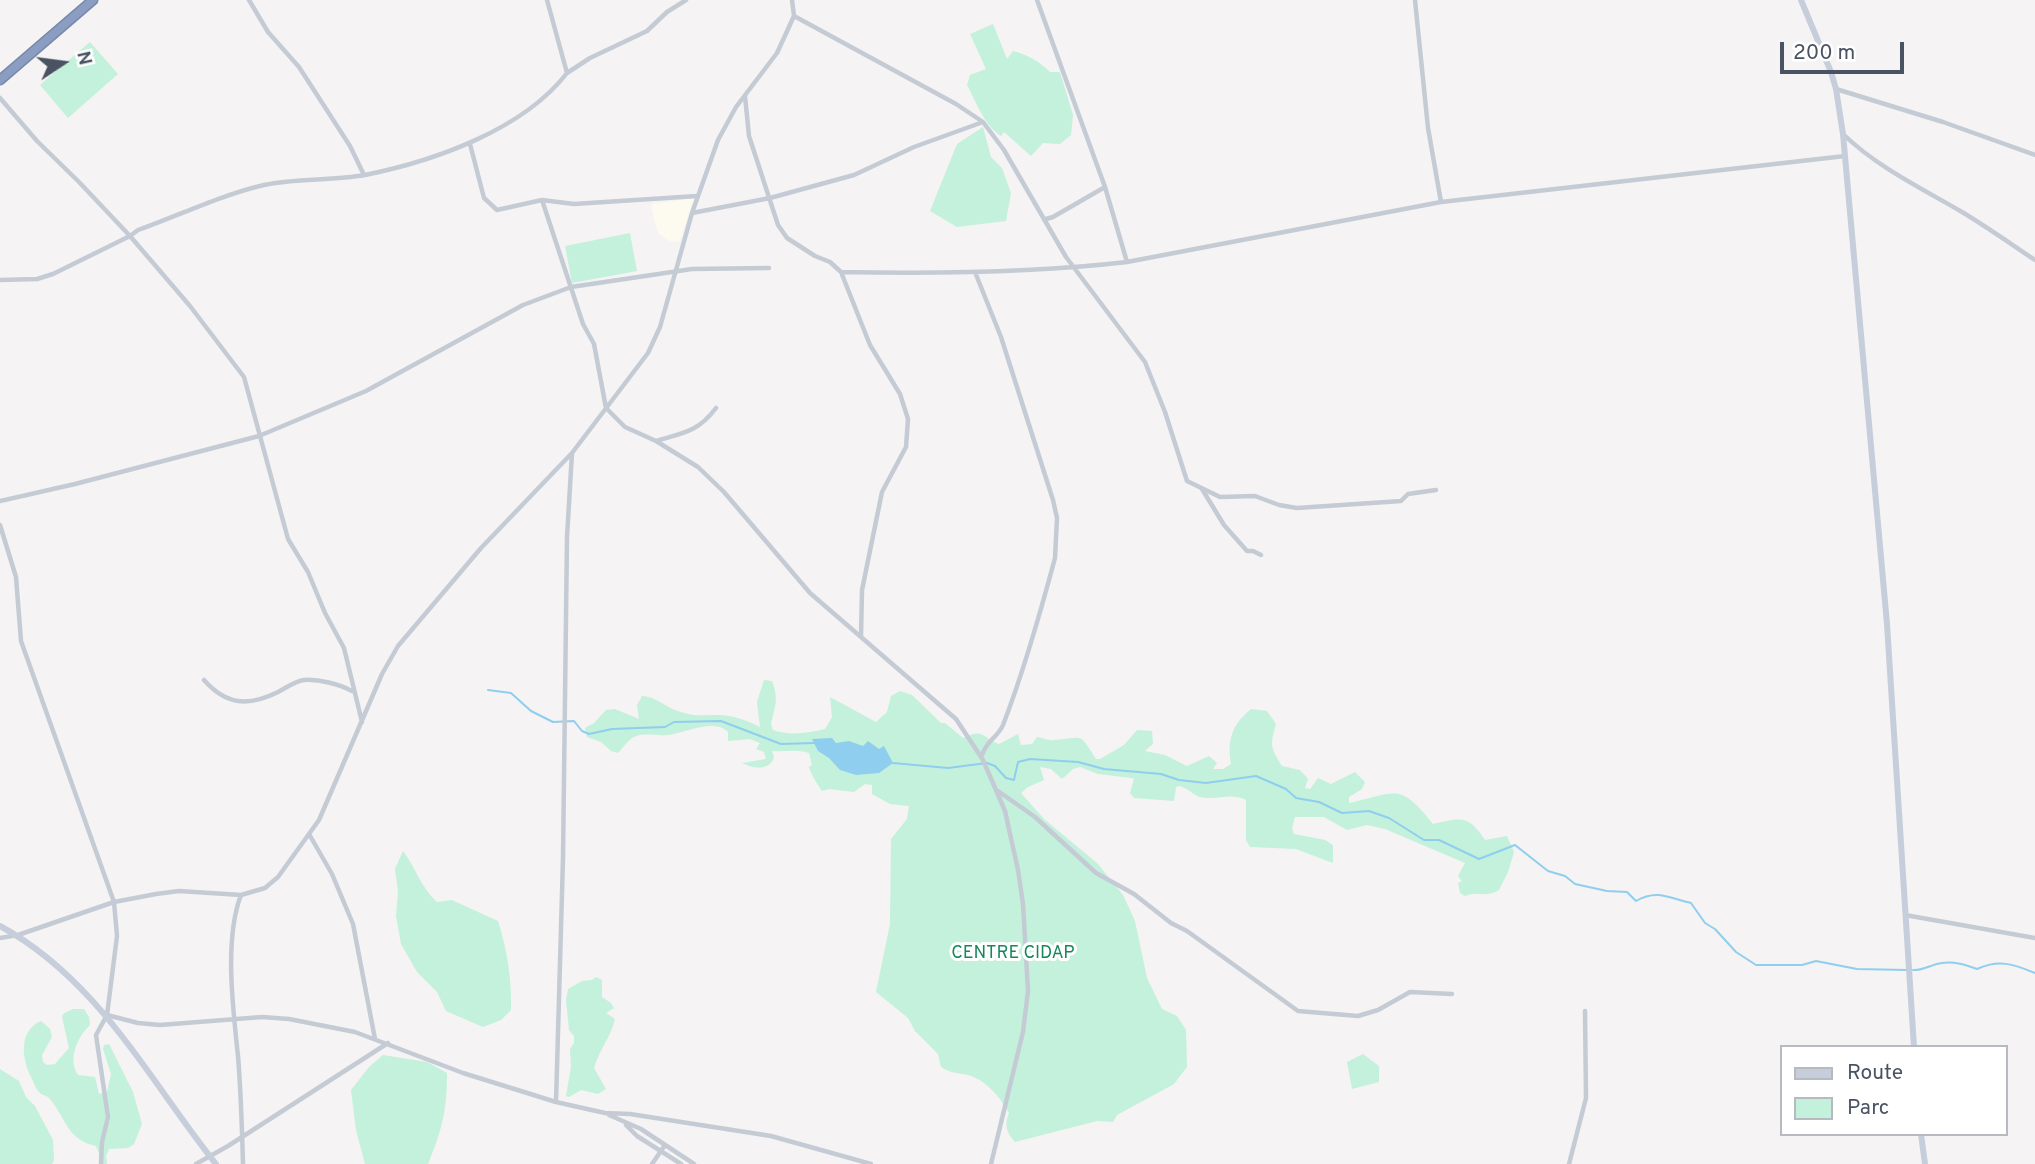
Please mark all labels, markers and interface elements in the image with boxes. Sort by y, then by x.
north arrow [28,28,98,98]
scale bar [1783,28,1907,72]
text: 200 m [1793,40,1855,67]
text: N [70,49,97,68]
park label: CENTRE CIDAP [951,943,1075,965]
legend [1780,1045,2007,1136]
text: Route [1847,1060,1903,1087]
text: Parc [1847,1095,1889,1122]

